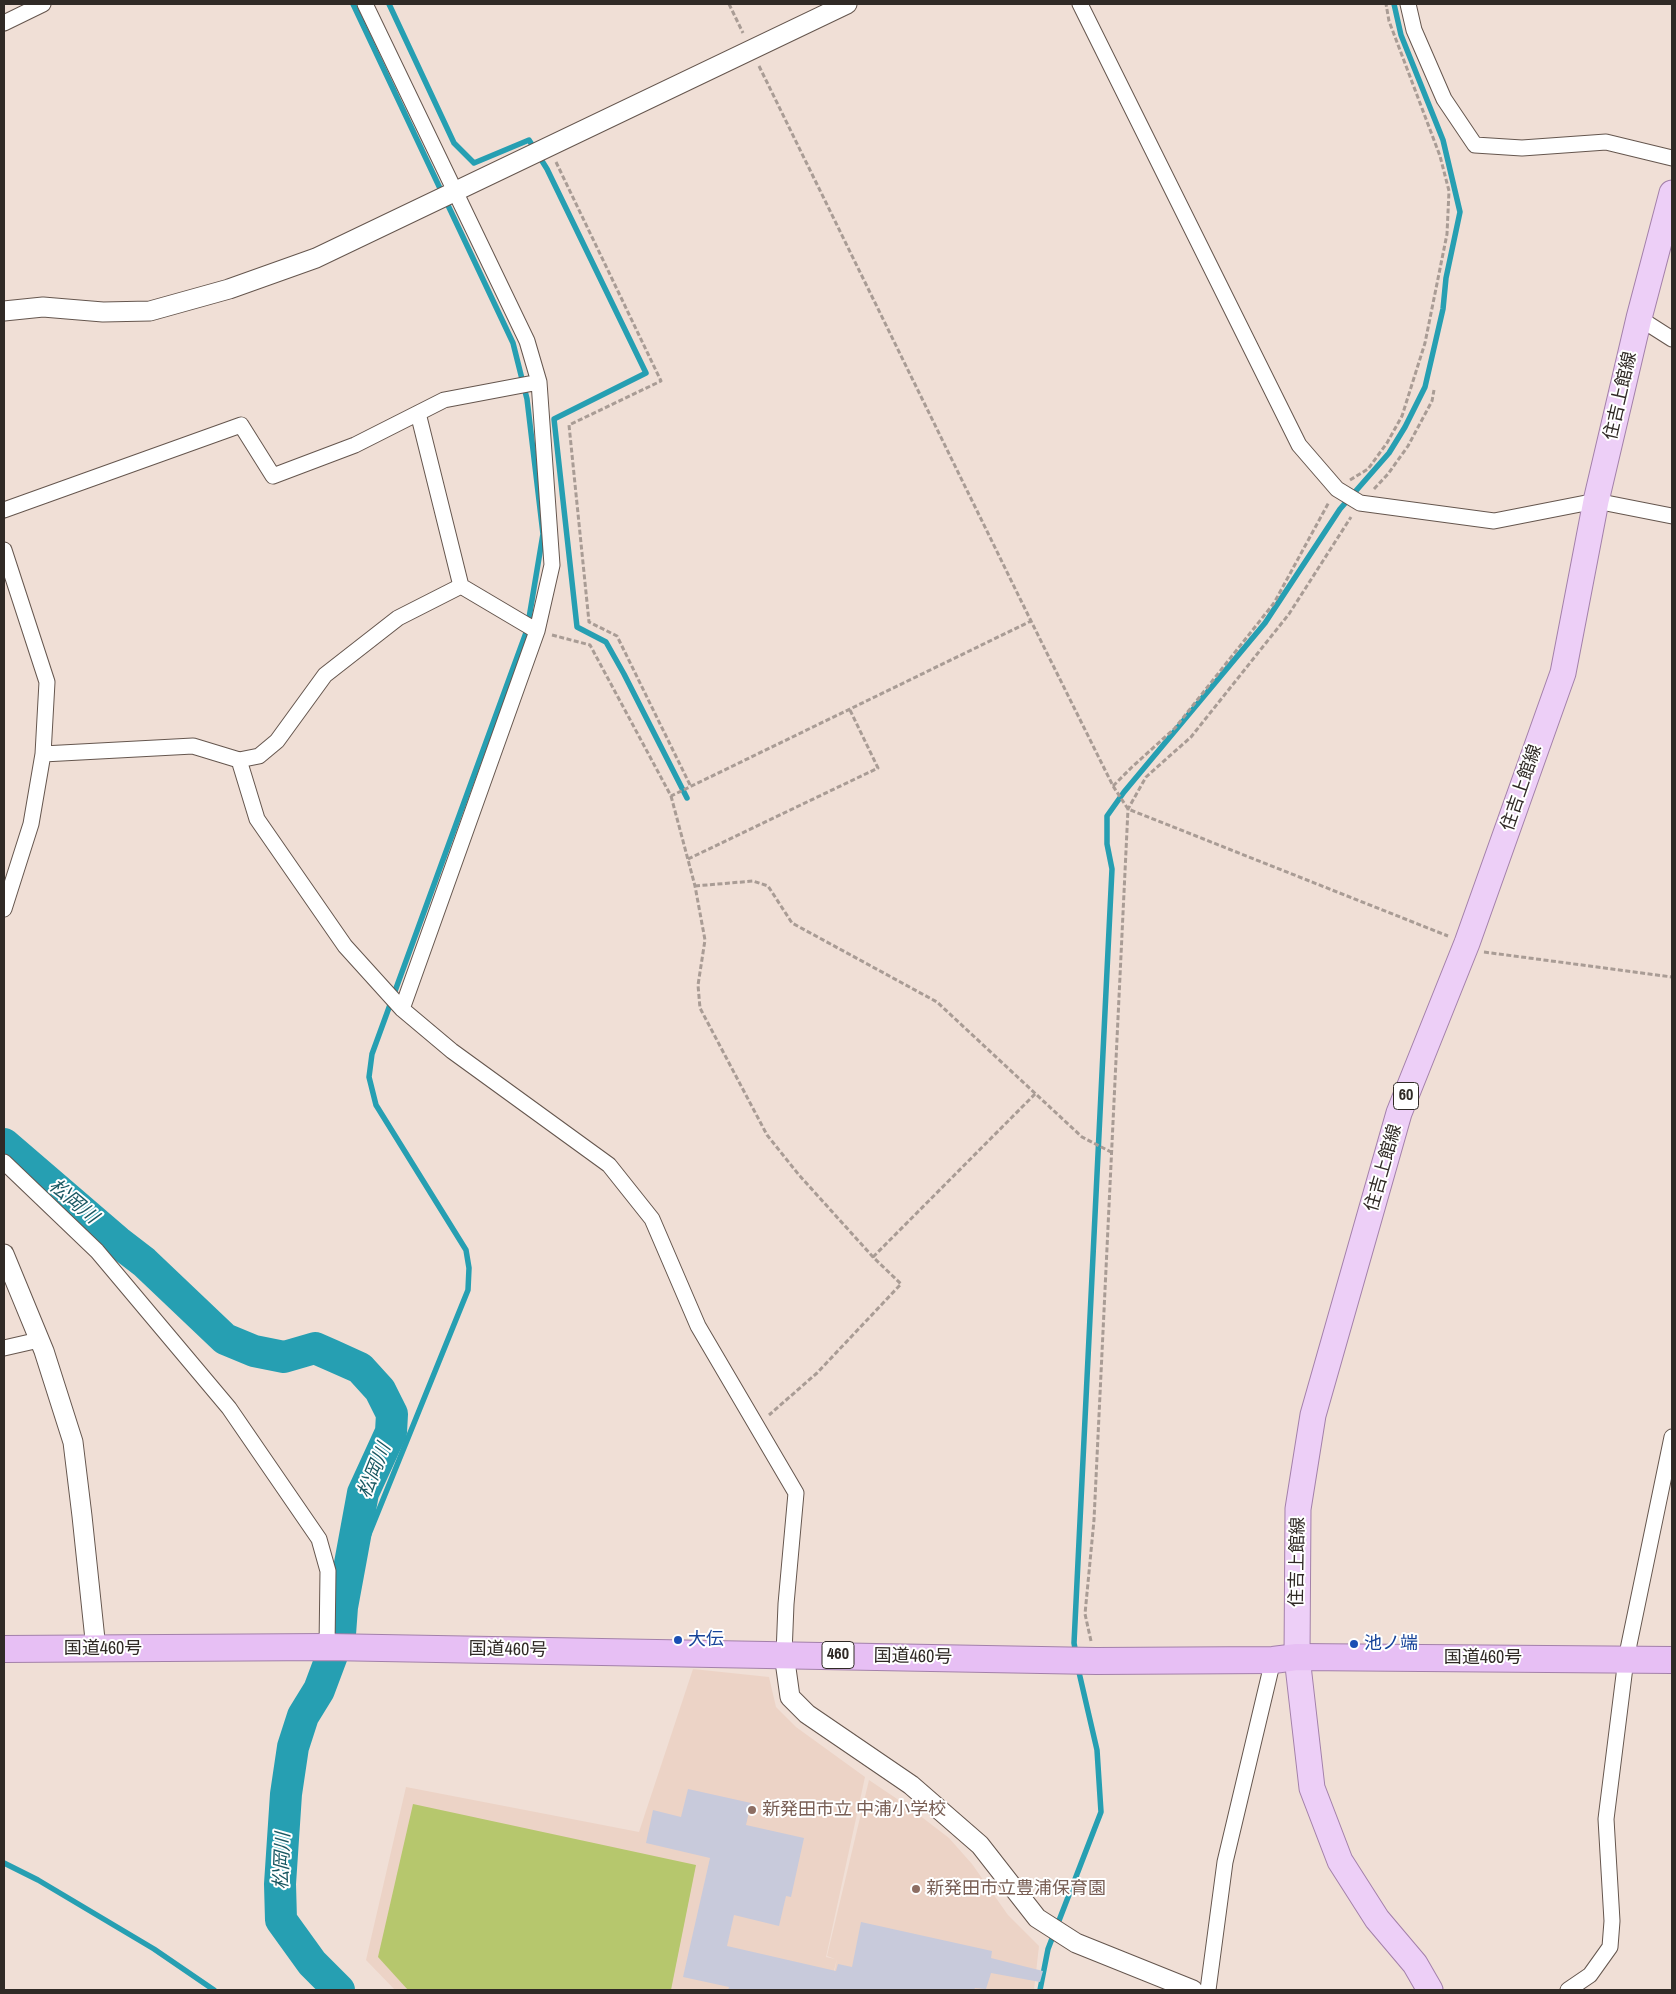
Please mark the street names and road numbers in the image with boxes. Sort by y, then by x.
street label: 住吉上館線 [1600,350,1642,442]
street label: 住吉上館線 [1497,742,1547,834]
road number: 60 [1394,1082,1418,1110]
street label: 住吉上館線 [1361,1122,1407,1214]
street label: 住吉上館線 [1286,1517,1310,1607]
street label: 国道460号 [64,1638,142,1660]
street label: 国道460号 [469,1639,547,1661]
road number: 460 [822,1642,854,1668]
street label: 国道460号 [874,1646,952,1668]
street label: 国道460号 [1444,1647,1522,1669]

